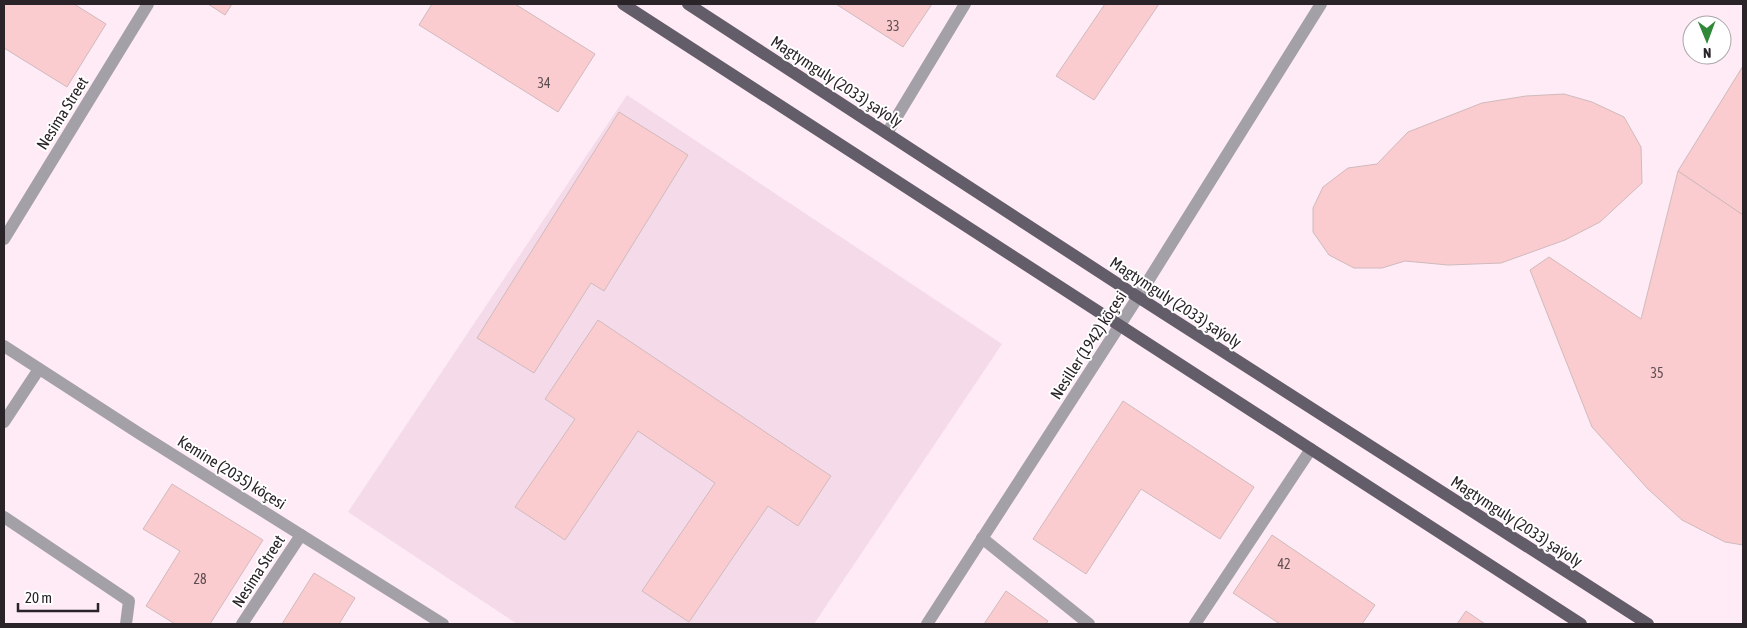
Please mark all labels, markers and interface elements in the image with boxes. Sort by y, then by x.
north arrow [1682,15,1732,65]
house number: 33 [886,18,900,34]
street label: Magtymguly (2033) şaýoly [767,32,906,131]
text: N [1703,45,1711,61]
street label: Nesima Street [33,73,92,153]
house number: 34 [537,75,551,91]
street label: Magtymguly (2033) şaýoly [1106,253,1245,352]
street label: Nesiller (1942) köçesi [1046,288,1130,403]
house number: 35 [1650,365,1664,381]
street label: Kemine (2035) köçesi [174,432,289,513]
street label: Magtymguly (2033) şaýoly [1447,472,1586,571]
street label: Nesima Street [228,531,288,610]
house number: 42 [1277,556,1291,572]
house number: 28 [193,571,207,587]
scale bar [18,580,98,612]
text: 20 m [25,589,52,606]

